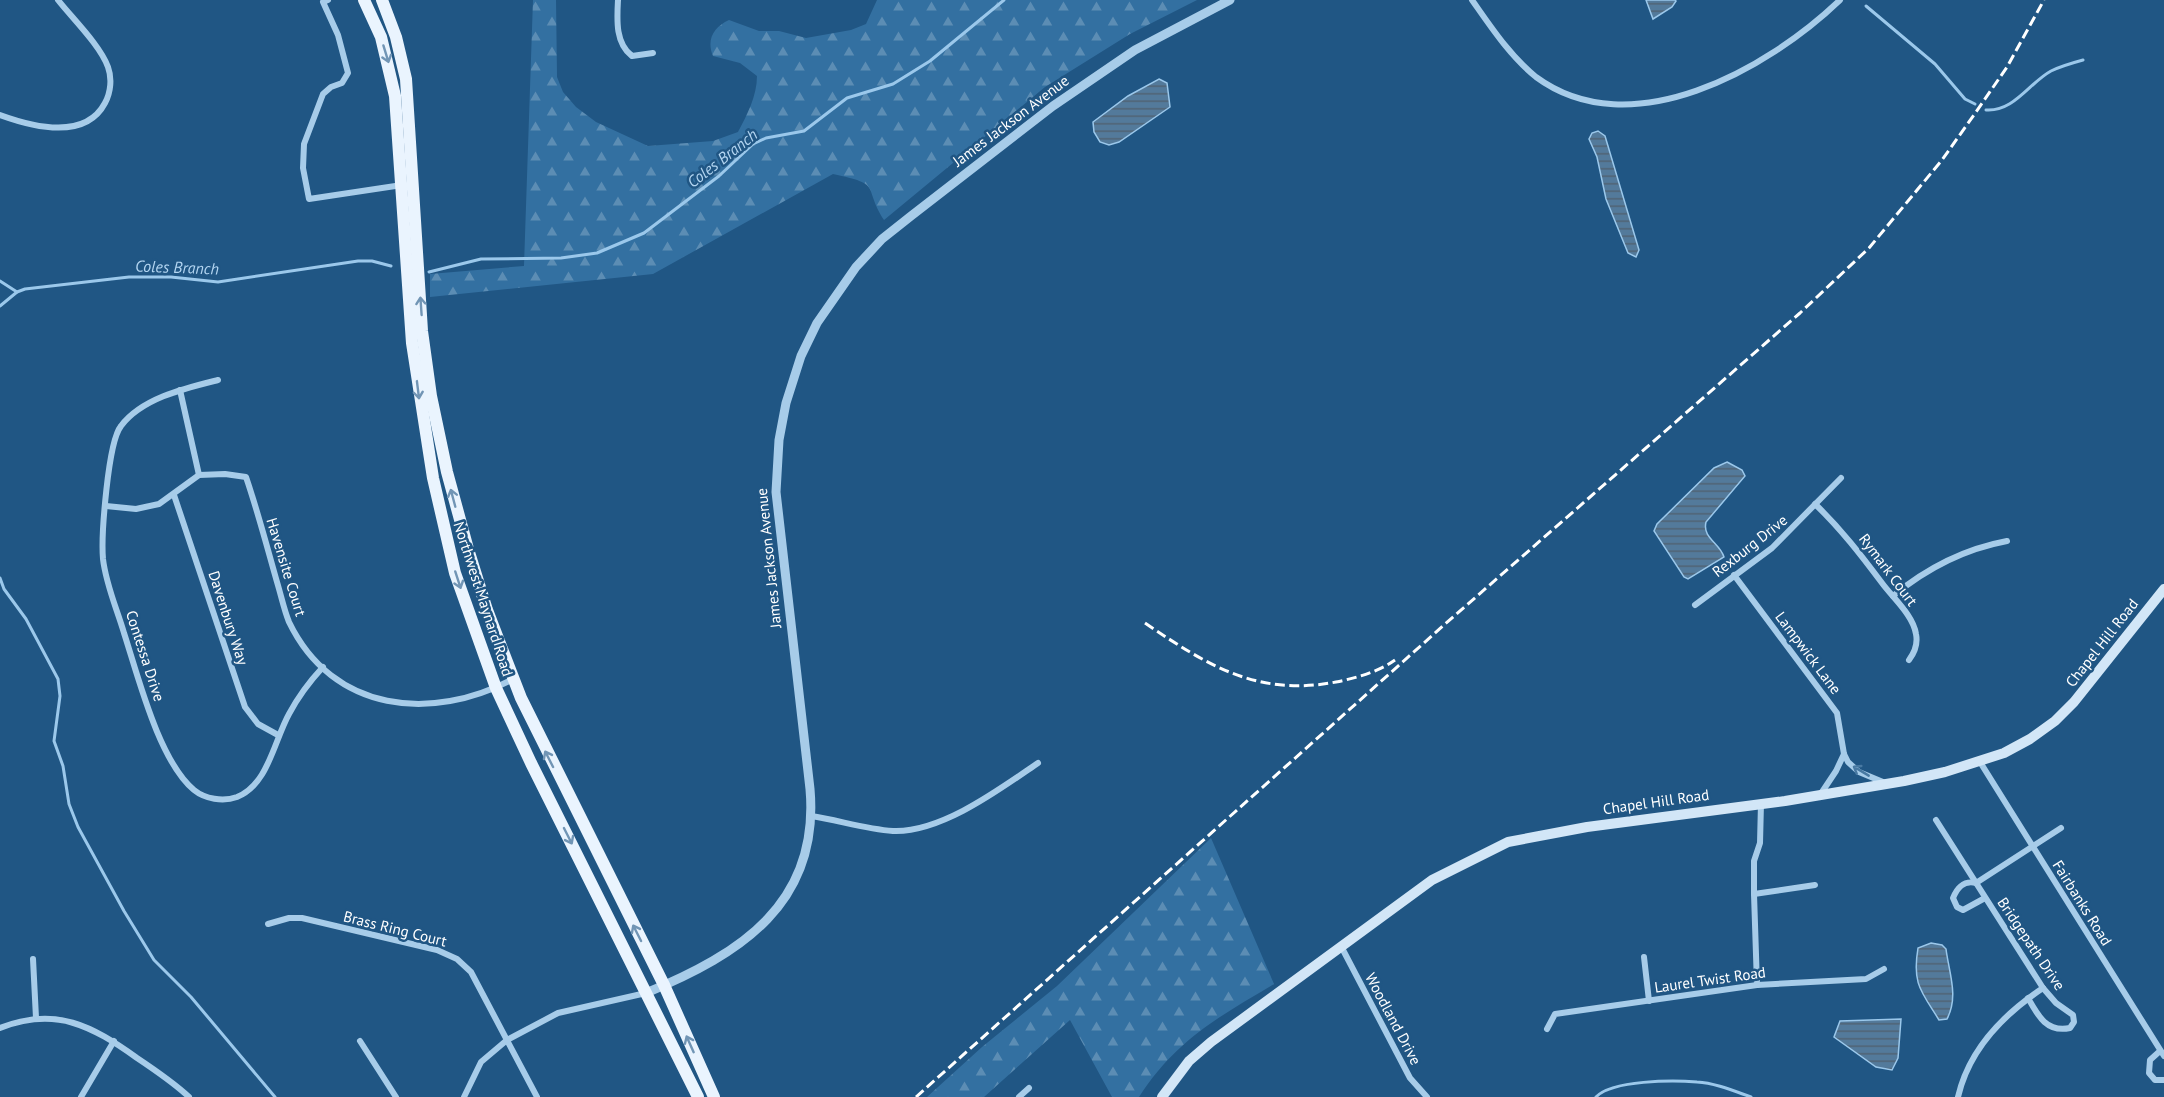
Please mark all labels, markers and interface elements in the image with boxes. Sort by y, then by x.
one-way arrow [381,44,392,63]
street label: James Jackson Avenue [948,71,1073,171]
water label: Coles Branch [683,124,761,192]
water label: Coles Branch [135,256,219,278]
one-way arrow [415,296,426,316]
one-way arrow [413,379,424,399]
street label: James Jackson Avenue [752,487,785,630]
one-way arrow [447,489,459,508]
street label: Rexburg Drive [1708,510,1791,581]
street label: Havensite Court [262,515,310,618]
street label: Northwest Maynard Road [449,519,517,679]
street label: Rymark Court [1855,530,1922,610]
street label: Davenbury Way [204,568,253,667]
one-way arrow [453,570,464,589]
street label: Chapel Hill Road [2061,595,2142,691]
street label: Contessa Drive [122,608,169,704]
street label: Lampwick Lane [1771,608,1846,698]
one-way arrow [543,751,555,769]
one-way arrow [1853,765,1870,777]
street label: Chapel Hill Road [1602,785,1710,818]
one-way arrow [562,827,574,845]
street label: Fairbanks Road [2049,856,2116,949]
street label: Bridgepath Drive [1993,894,2070,994]
street label: Brass Ring Court [341,906,449,951]
one-way arrow [631,925,642,943]
street label: Laurel Twist Road [1653,962,1767,997]
street label: Woodland Drive [1361,969,1426,1068]
one-way arrow [684,1035,696,1053]

